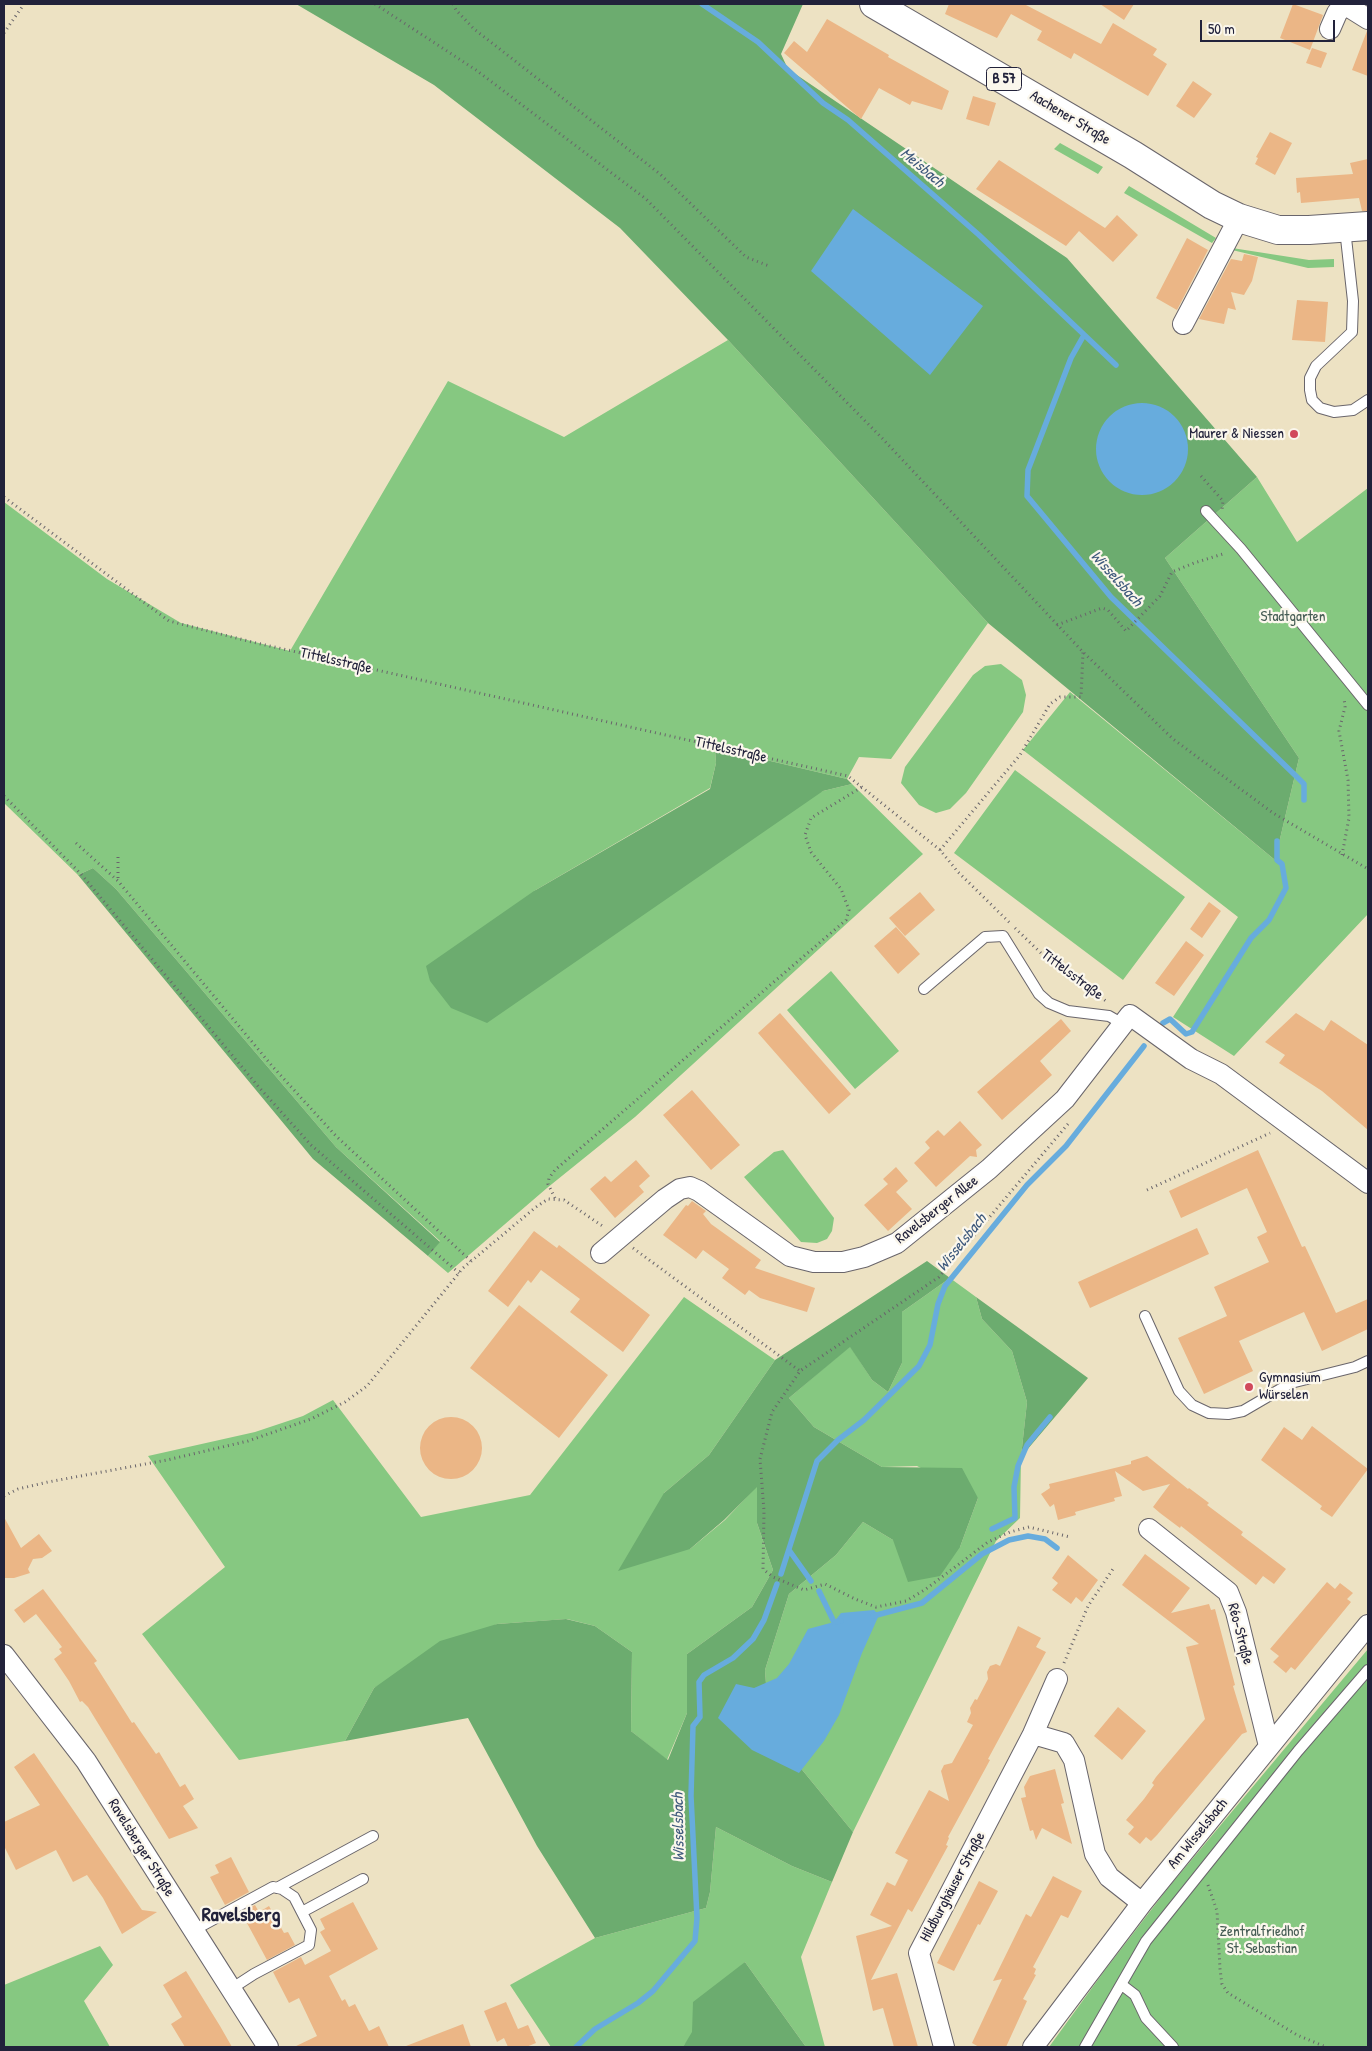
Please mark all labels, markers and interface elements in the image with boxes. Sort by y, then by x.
scale bar [1202,10,1337,42]
text: 50 m [1208,18,1235,39]
road number: B 57 [986,68,1022,90]
street label: Aachener Straße [1026,87,1114,149]
water label: Meisbach [896,144,948,192]
place label: Maurer & Niessen [1189,425,1284,443]
marker: Maurer & Niessen [1288,428,1300,440]
water label: Wisselsbach [1086,547,1146,611]
park label: Stadtgarten [1260,608,1326,626]
street label: Tittelsstraße [298,644,374,678]
street label: Tittelsstraße [693,733,769,767]
street label: Tittelsstraße [1037,946,1107,1004]
street label: Ravelsberger Allee [892,1172,982,1248]
water label: Wisselsbach [933,1210,991,1276]
place label: Gymnasium Würselen [1259,1369,1321,1404]
marker: Gymnasium Würselen [1243,1381,1255,1393]
street label: Réo-Straße [1223,1601,1257,1667]
water label: Wisselsbach [669,1793,689,1861]
street label: Am Wisselsbach [1164,1795,1232,1873]
street label: Ravelsberger Straße [104,1796,178,1900]
street label: Hildburghäuser Straße [917,1829,989,1945]
district label: Ravelsberg [202,1904,280,1928]
park label: Zentralfriedhof St. Sebastian [1219,1923,1305,1958]

